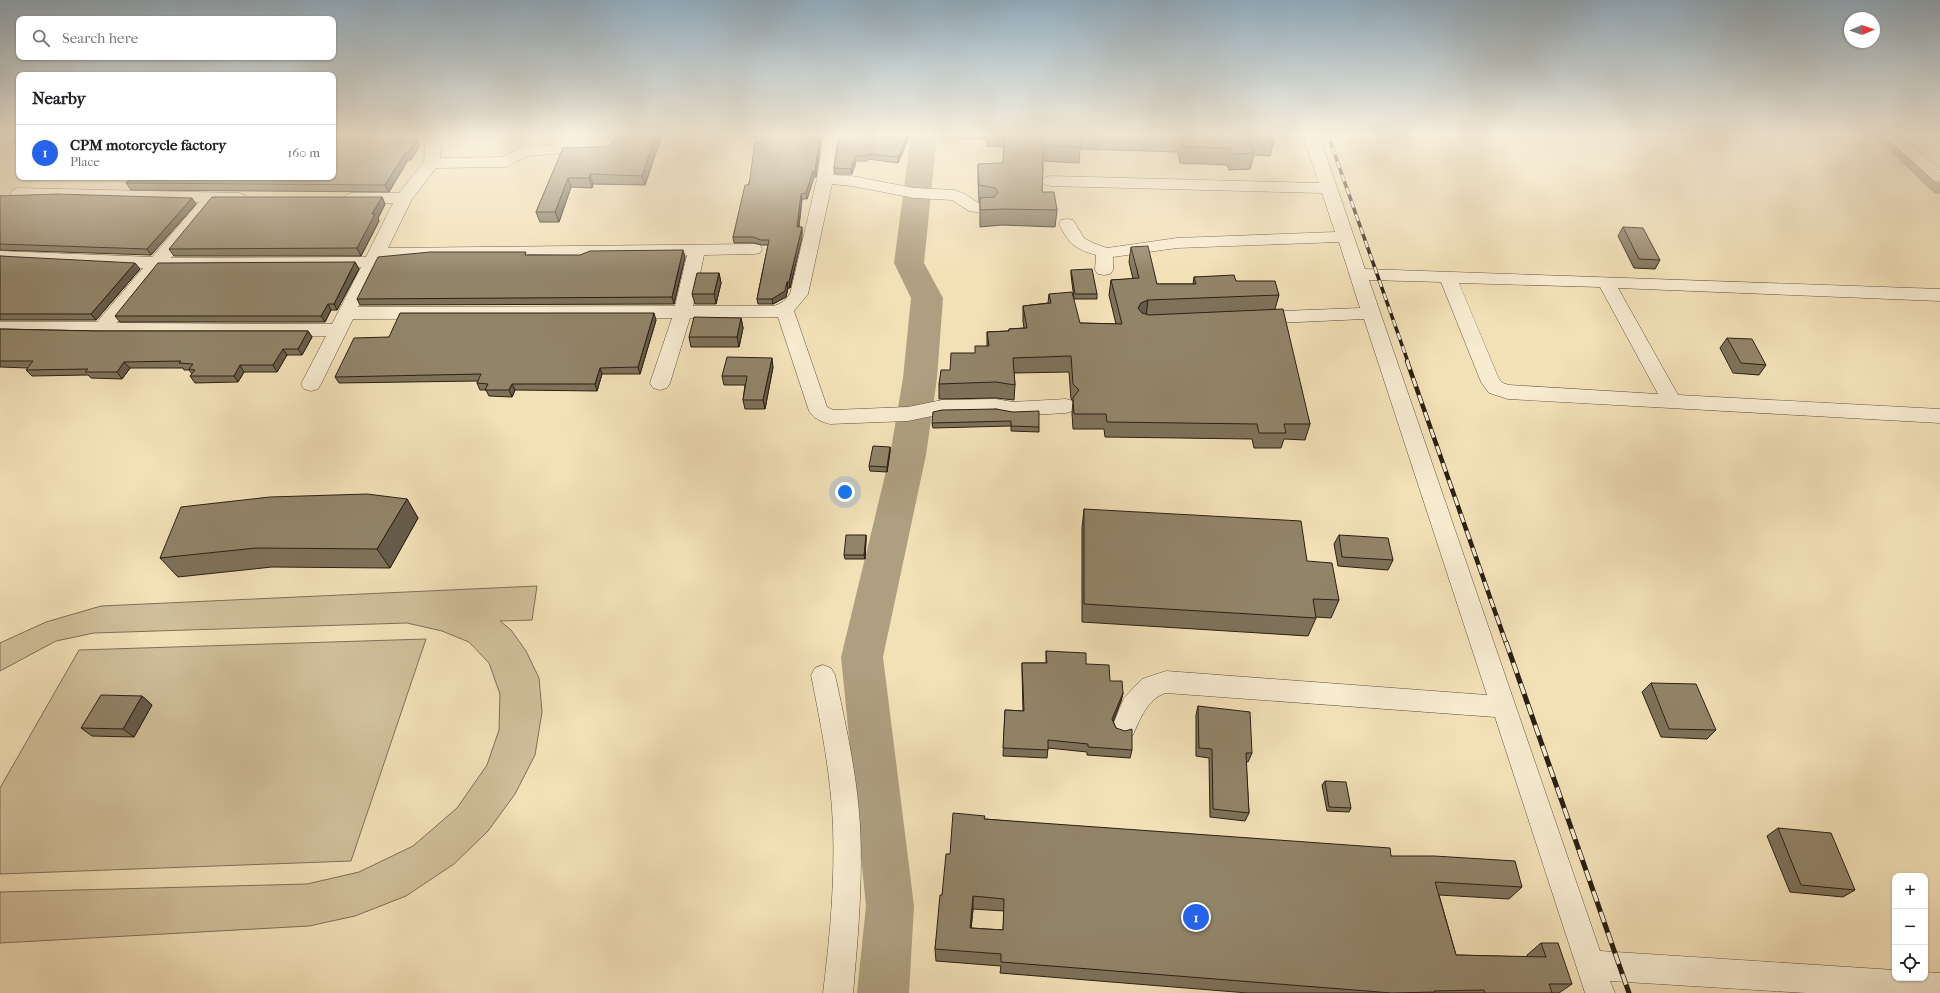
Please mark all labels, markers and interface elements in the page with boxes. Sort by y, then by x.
north arrow [1844,12,1880,48]
search box [16,16,336,60]
icon: search [30,27,52,49]
text: Search here [62,29,138,47]
text: Nearby [32,88,86,108]
text: CPM motorcycle factory [70,136,226,154]
text: 1 [43,145,47,160]
text: 160 m [288,145,320,160]
text: Place [70,154,100,169]
your location [835,482,855,502]
map controls [1892,873,1928,981]
button: + [1892,873,1928,909]
pin: 1 [1183,902,1209,932]
button: − [1892,909,1928,945]
button: locate [1892,945,1928,981]

